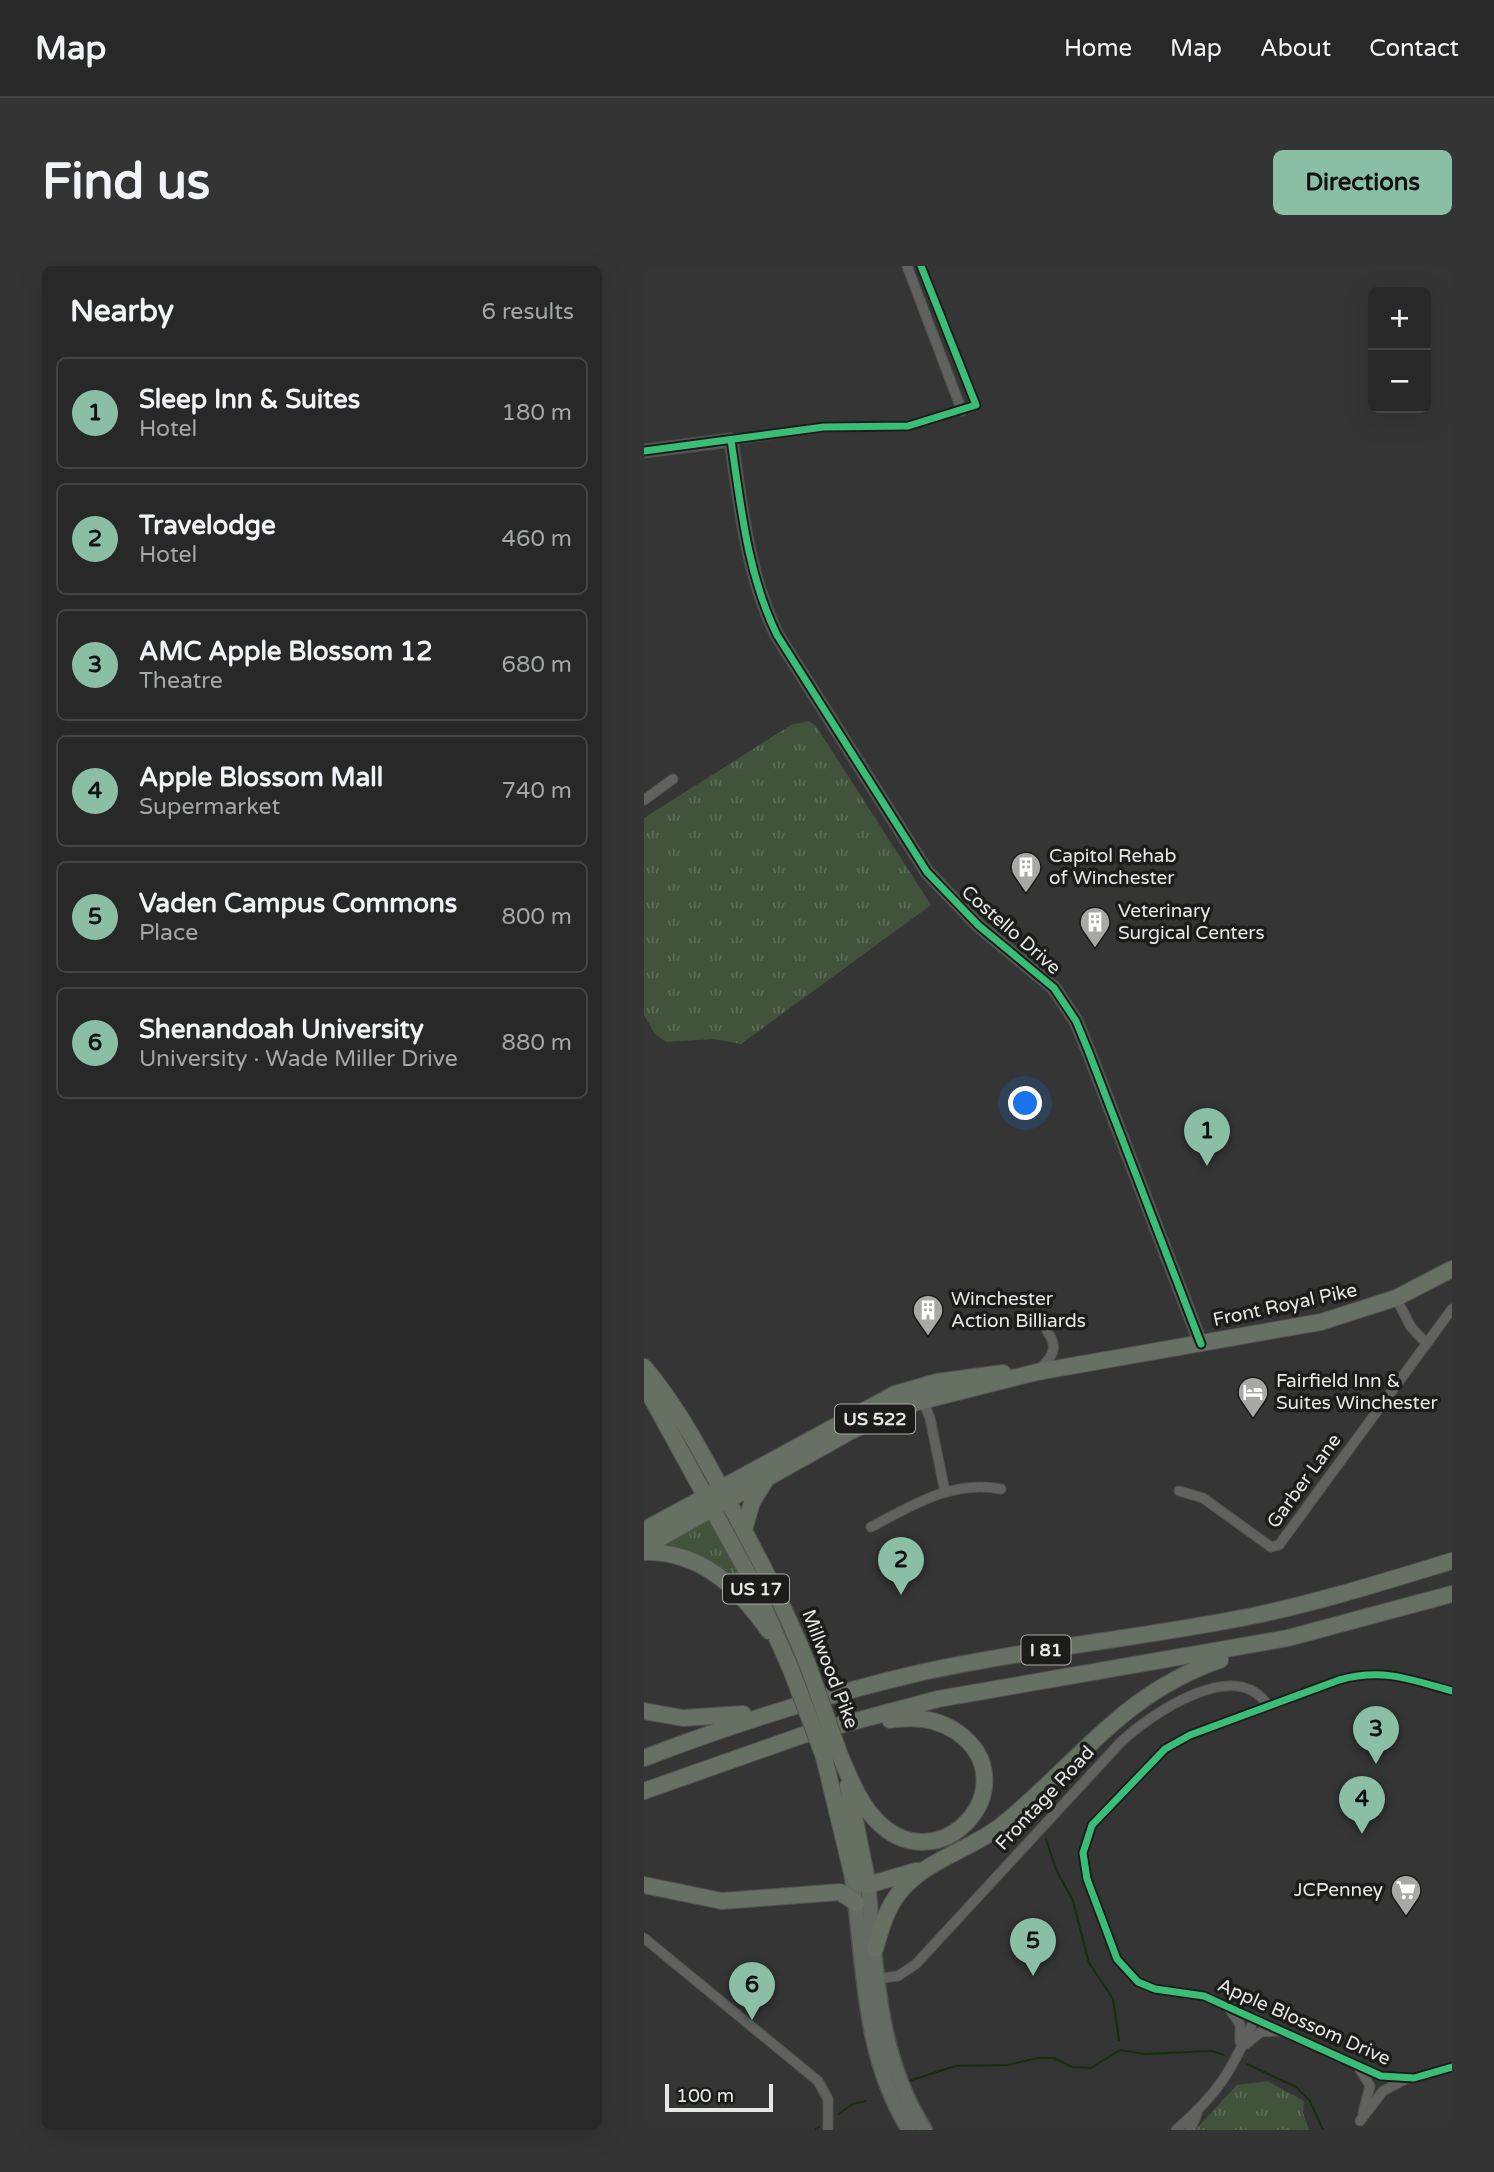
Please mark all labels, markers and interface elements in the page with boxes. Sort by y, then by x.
text: Map [35,29,106,68]
text: Home [1064,34,1132,63]
text: Map [1170,34,1222,63]
text: About [1260,34,1331,63]
text: Contact [1369,34,1459,63]
button: Directions [1273,150,1452,215]
text: Find us [42,153,210,212]
map controls [1368,287,1431,413]
button: + [1368,287,1431,350]
text: Nearby [70,293,174,330]
text: 6 results [481,298,574,326]
button: − [1368,350,1431,413]
text: Sleep Inn & Suites [139,384,360,415]
text: 1 [88,399,102,427]
text: 180 m [502,399,572,427]
text: Hotel [139,415,197,443]
text: Travelodge [139,510,276,541]
text: 2 [88,525,102,553]
text: 460 m [502,525,572,553]
text: Hotel [139,541,197,569]
text: AMC Apple Blossom 12 [139,636,433,667]
text: 3 [88,651,102,679]
text: 680 m [502,651,572,679]
text: Theatre [139,667,223,695]
text: Apple Blossom Mall [139,762,383,793]
text: 4 [88,777,102,805]
text: 740 m [502,777,572,805]
text: Supermarket [139,793,280,821]
place label: Capitol Rehab of Winchester [1049,845,1176,889]
building icon: Capitol Rehab of Winchester [1009,850,1043,894]
street label: Costello Drive [957,881,1065,979]
text: Vaden Campus Commons [139,888,457,919]
place label: Veterinary Surgical Centers [1118,900,1265,944]
text: 5 [88,903,102,931]
text: 800 m [502,903,572,931]
building icon: Veterinary Surgical Centers [1078,905,1112,949]
text: Place [139,919,198,947]
text: Shenandoah University [139,1014,424,1045]
text: 6 [88,1029,102,1057]
text: 880 m [502,1029,572,1057]
text: University · Wade Miller Drive [139,1045,458,1073]
your location [1008,1086,1042,1120]
pin: 1 [1184,1108,1230,1166]
street label: Front Royal Pike [1211,1279,1359,1331]
place label: Winchester Action Billiards [951,1288,1086,1332]
building icon: Winchester Action Billiards [911,1293,945,1337]
place label: Fairfield Inn & Suites Winchester [1276,1370,1438,1414]
hotel icon: Fairfield Inn & Suites Winchester [1236,1375,1270,1419]
road number: US 522 [835,1404,915,1434]
street label: Garber Lane [1262,1430,1346,1532]
pin: 2 [878,1537,924,1595]
road number: US 17 [723,1574,789,1604]
street label: Millwood Pike [797,1606,863,1732]
road number: I 81 [1022,1636,1070,1665]
pin: 3 [1353,1706,1399,1764]
street label: Frontage Road [991,1741,1099,1855]
pin: 4 [1339,1776,1385,1834]
supermarket icon: JCPenney [1389,1873,1423,1917]
place label: JCPenney [1294,1879,1383,1901]
pin: 5 [1010,1918,1056,1976]
pin: 6 [729,1962,775,2020]
street label: Apple Blossom Drive [1214,1974,1394,2070]
scale bar [665,2081,774,2113]
text: 100 m [676,2085,734,2107]

